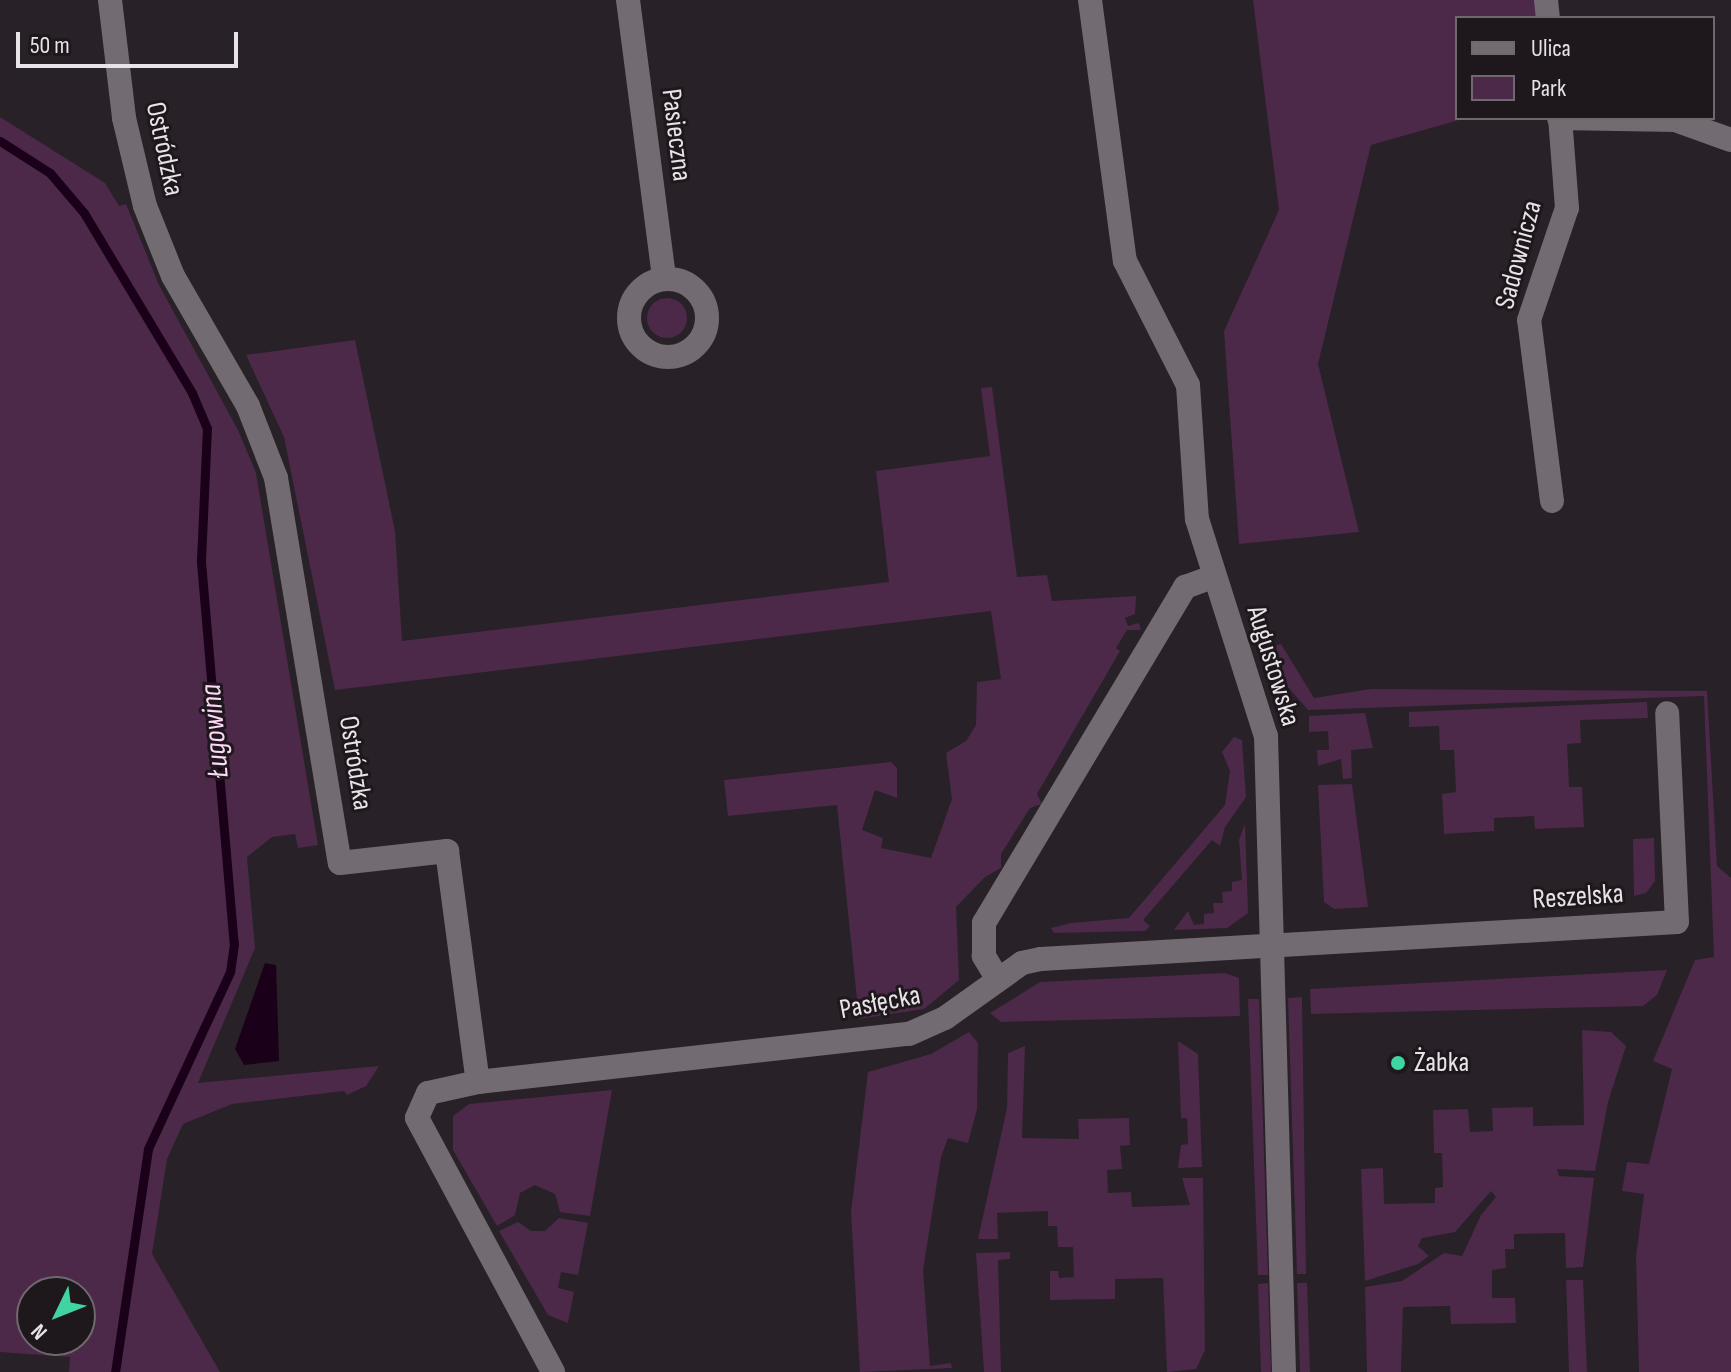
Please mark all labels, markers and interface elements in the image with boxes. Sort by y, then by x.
scale bar [20,16,242,66]
legend [1455,16,1715,120]
text: 50 m [30,31,70,60]
text: Ulica [1531,34,1571,63]
text: Park [1531,74,1566,103]
street label: Pasieczna [654,87,698,183]
street label: Ostródzka [138,99,190,199]
street label: Sadownicza [1488,197,1550,313]
street label: Augustowska [1239,602,1307,730]
water label: Ługowina [193,683,237,779]
street label: Ostródzka [331,714,379,812]
street label: Reszelska [1531,877,1625,917]
street label: Pasłęcka [837,979,923,1027]
place label: Żabka [1414,1046,1469,1080]
marker: Żabka [1389,1054,1407,1072]
north arrow [16,1276,96,1356]
text: N [26,1318,53,1345]

